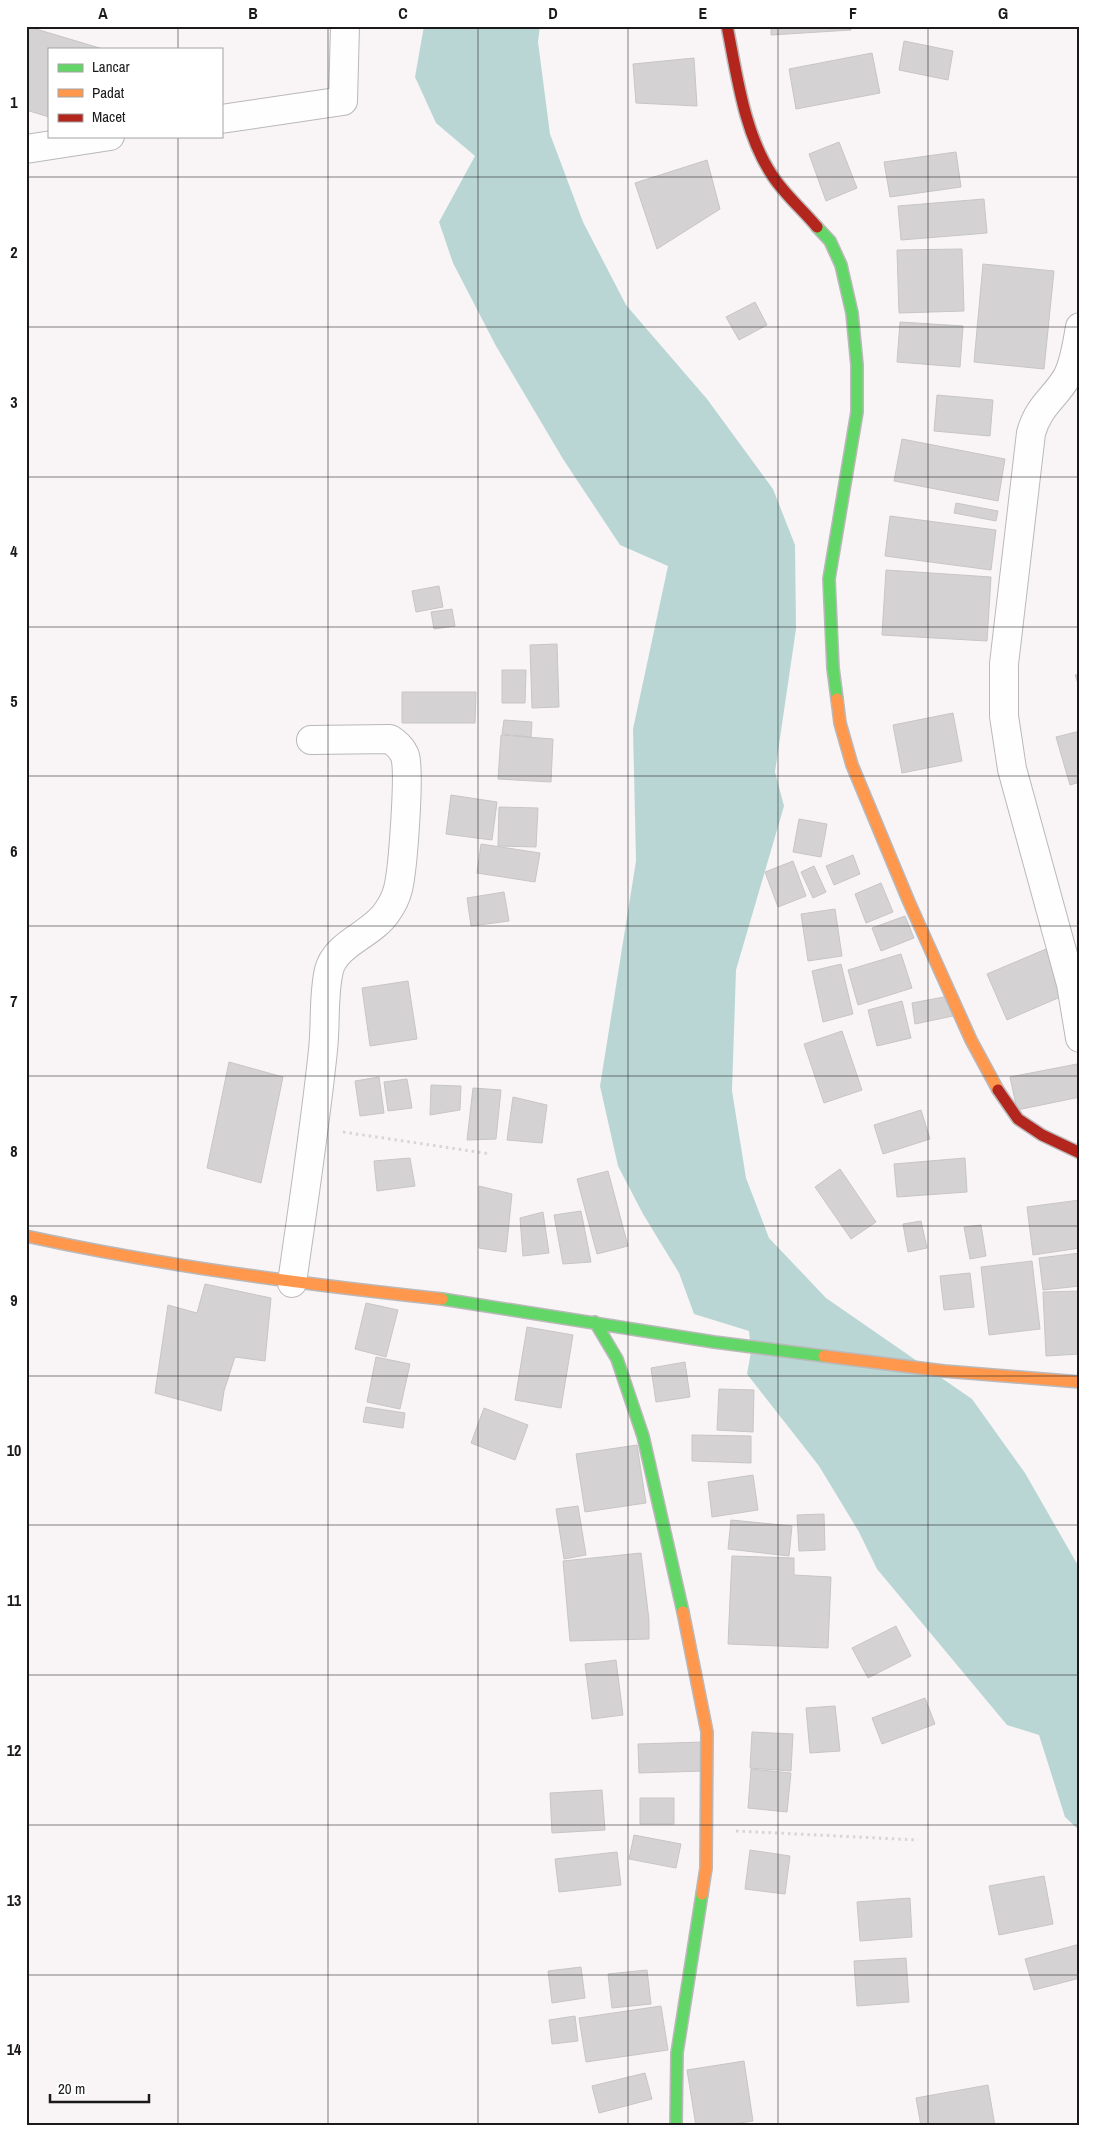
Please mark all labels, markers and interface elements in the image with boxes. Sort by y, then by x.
text: A [98,2,108,24]
text: B [248,2,258,24]
text: C [398,2,408,24]
text: D [548,2,558,24]
text: E [699,2,708,24]
text: F [849,2,857,24]
text: G [998,2,1008,24]
legend [48,48,222,138]
text: Lancar [92,56,130,77]
text: Padat [92,82,125,103]
text: 1 [10,91,18,113]
text: Macet [92,106,126,127]
text: 2 [10,241,18,263]
text: 3 [10,391,18,413]
text: 4 [10,540,18,562]
text: 5 [10,690,18,712]
text: 6 [10,840,18,862]
text: 7 [10,990,18,1012]
text: 8 [10,1140,18,1162]
text: 9 [10,1289,18,1311]
text: 10 [7,1439,21,1461]
text: 11 [7,1589,22,1611]
text: 12 [7,1739,21,1761]
text: 13 [7,1889,21,1911]
text: 14 [7,2038,22,2060]
scale bar [50,2072,149,2104]
text: 20 m [58,2078,85,2099]

